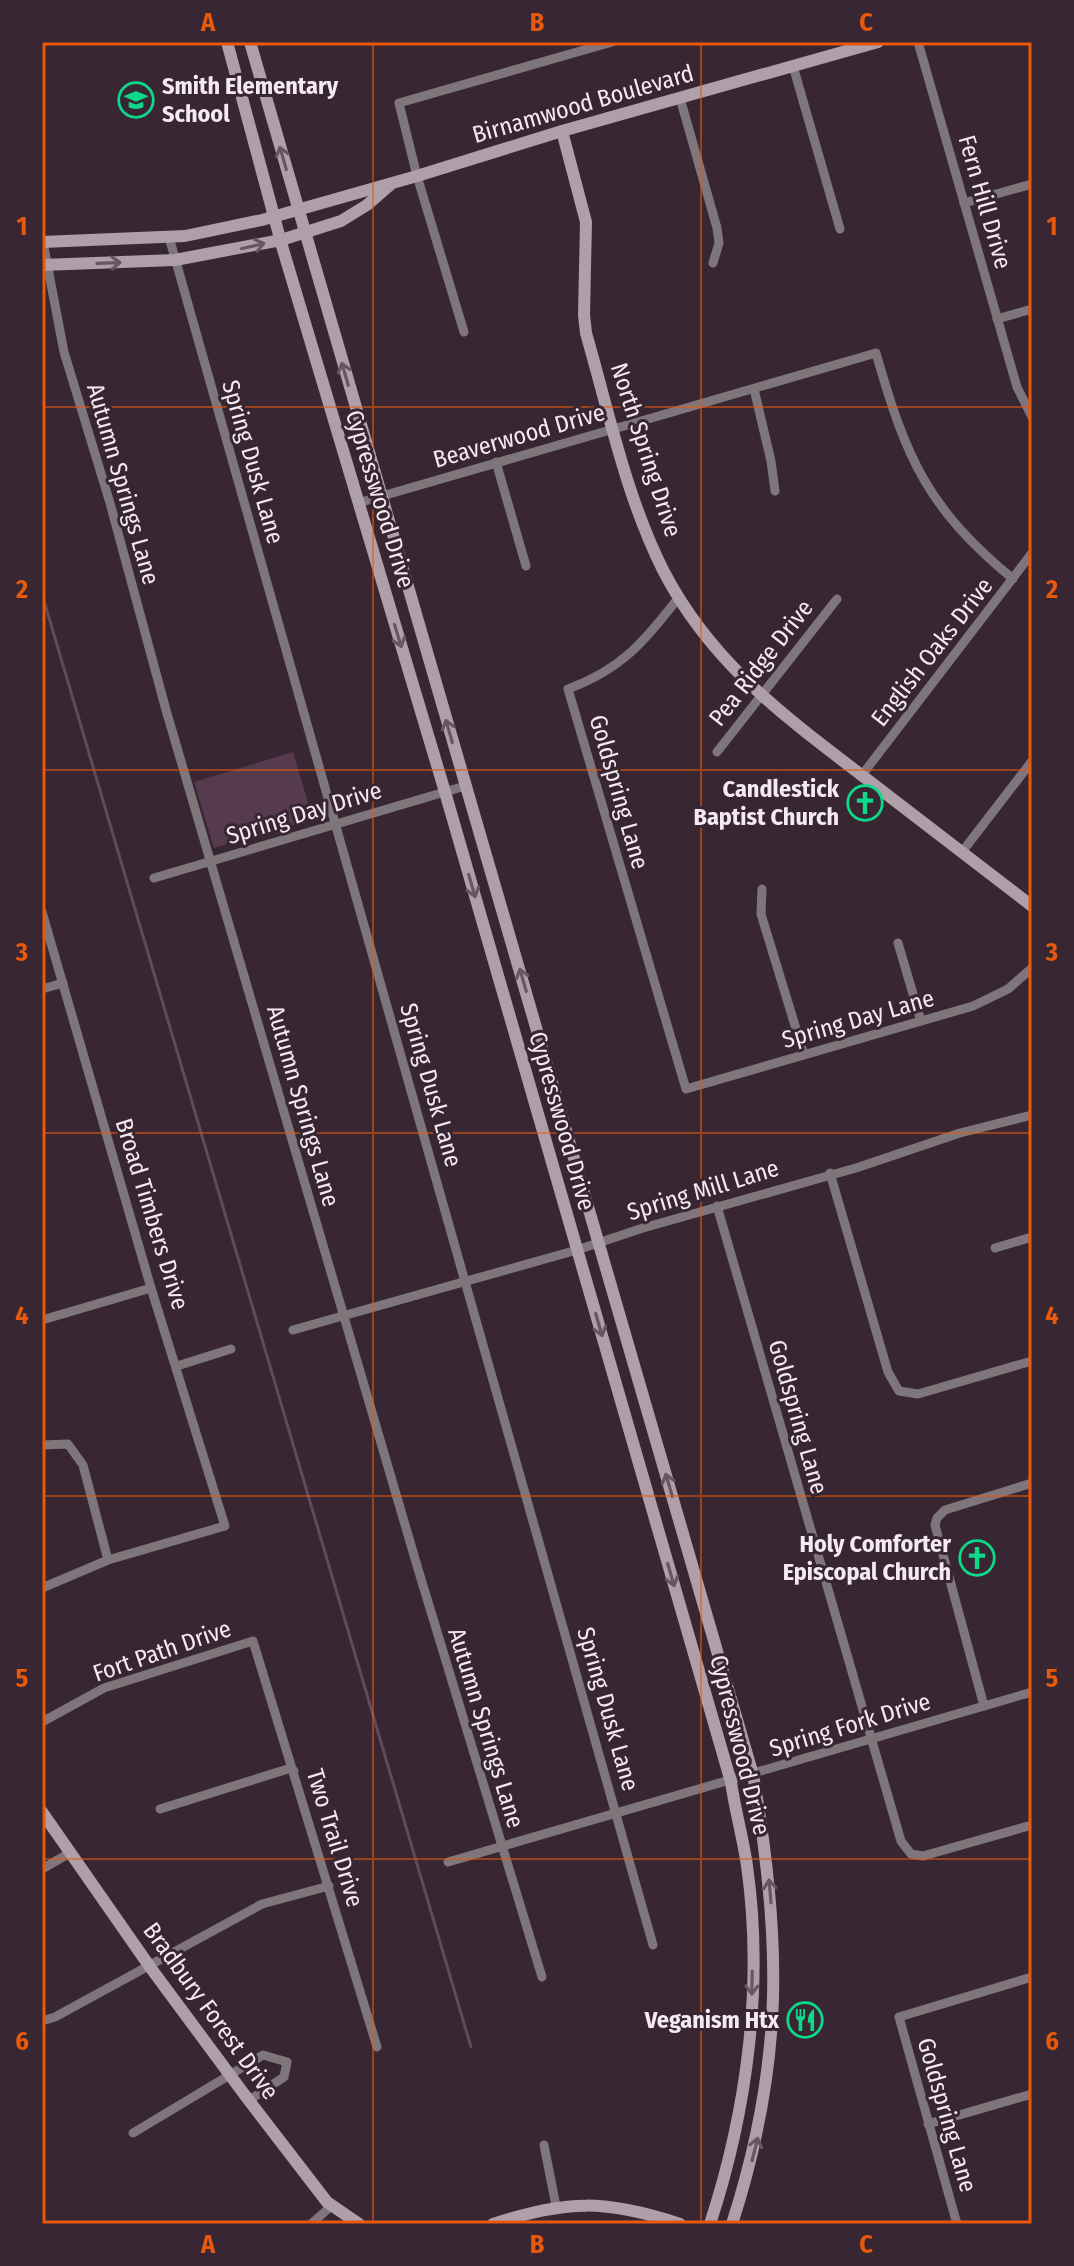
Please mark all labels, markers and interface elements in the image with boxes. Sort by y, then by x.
text: A [200,7,216,38]
text: B [530,7,545,38]
text: C [859,7,873,38]
street label: Birnamwood Boulevard [469,59,697,149]
place label: Smith Elementary School [162,72,339,128]
school or university icon: Smith Elementary School [117,81,155,119]
street label: Fern Hill Drive [953,132,1017,272]
one-way arrow [274,145,289,171]
text: 1 [17,211,28,242]
text: 1 [1047,211,1058,242]
one-way arrow [240,238,265,253]
one-way arrow [95,255,122,270]
street label: North Spring Drive [605,360,687,540]
one-way arrow [337,361,352,387]
street label: Spring Dusk Lane [216,377,290,547]
street label: Autumn Springs Lane [81,380,165,588]
street label: Beaverwood Drive [430,398,608,474]
street label: Cypresswood Drive [340,407,420,591]
street label: English Oaks Drive [865,572,999,732]
text: 2 [15,574,28,605]
text: 2 [1045,574,1058,605]
street label: Pea Ridge Drive [703,594,819,732]
one-way arrow [391,623,406,649]
street label: Goldspring Lane [584,712,654,872]
one-way arrow [441,719,456,744]
place label: Candlestick Baptist Church [693,775,840,831]
street label: Spring Day Drive [223,776,385,850]
church icon: Candlestick Baptist Church [846,784,884,822]
one-way arrow [465,872,480,898]
text: 3 [15,937,28,968]
text: 3 [1045,937,1058,968]
one-way arrow [515,968,530,994]
street label: Spring Day Lane [779,984,937,1054]
street label: Spring Dusk Lane [394,1000,468,1170]
street label: Autumn Springs Lane [261,1002,345,1210]
street label: Cypresswood Drive [523,1029,601,1213]
street label: Broad Timbers Drive [110,1115,194,1313]
street label: Spring Mill Lane [624,1154,782,1226]
text: 4 [15,1300,29,1331]
text: 4 [1045,1300,1059,1331]
one-way arrow [592,1312,607,1338]
street label: Goldspring Lane [763,1337,833,1497]
one-way arrow [660,1472,675,1498]
place label: Holy Comforter Episcopal Church [783,1530,951,1586]
church icon: Holy Comforter Episcopal Church [958,1539,996,1577]
one-way arrow [665,1561,680,1587]
street label: Fort Path Drive [89,1614,235,1688]
street label: Spring Dusk Lane [571,1624,645,1794]
street label: Autumn Springs Lane [442,1625,530,1831]
street label: Cypresswood Drive [704,1652,776,1838]
text: 5 [16,1663,29,1694]
text: 5 [1046,1663,1059,1694]
street label: Spring Fork Drive [766,1687,934,1763]
street label: Two Trail Drive [301,1766,369,1910]
one-way arrow [763,1878,778,1905]
street label: Bradbury Forest Drive [137,1917,285,2105]
one-way arrow [744,1969,760,1996]
restaurant icon: Veganism Htx [786,2001,824,2039]
place label: Veganism Htx [644,2006,780,2034]
text: 6 [15,2026,29,2057]
text: 6 [1045,2026,1059,2057]
street label: Goldspring Lane [912,2035,982,2195]
one-way arrow [748,2137,763,2163]
text: A [200,2229,216,2260]
text: B [530,2229,545,2260]
text: C [859,2229,873,2260]

